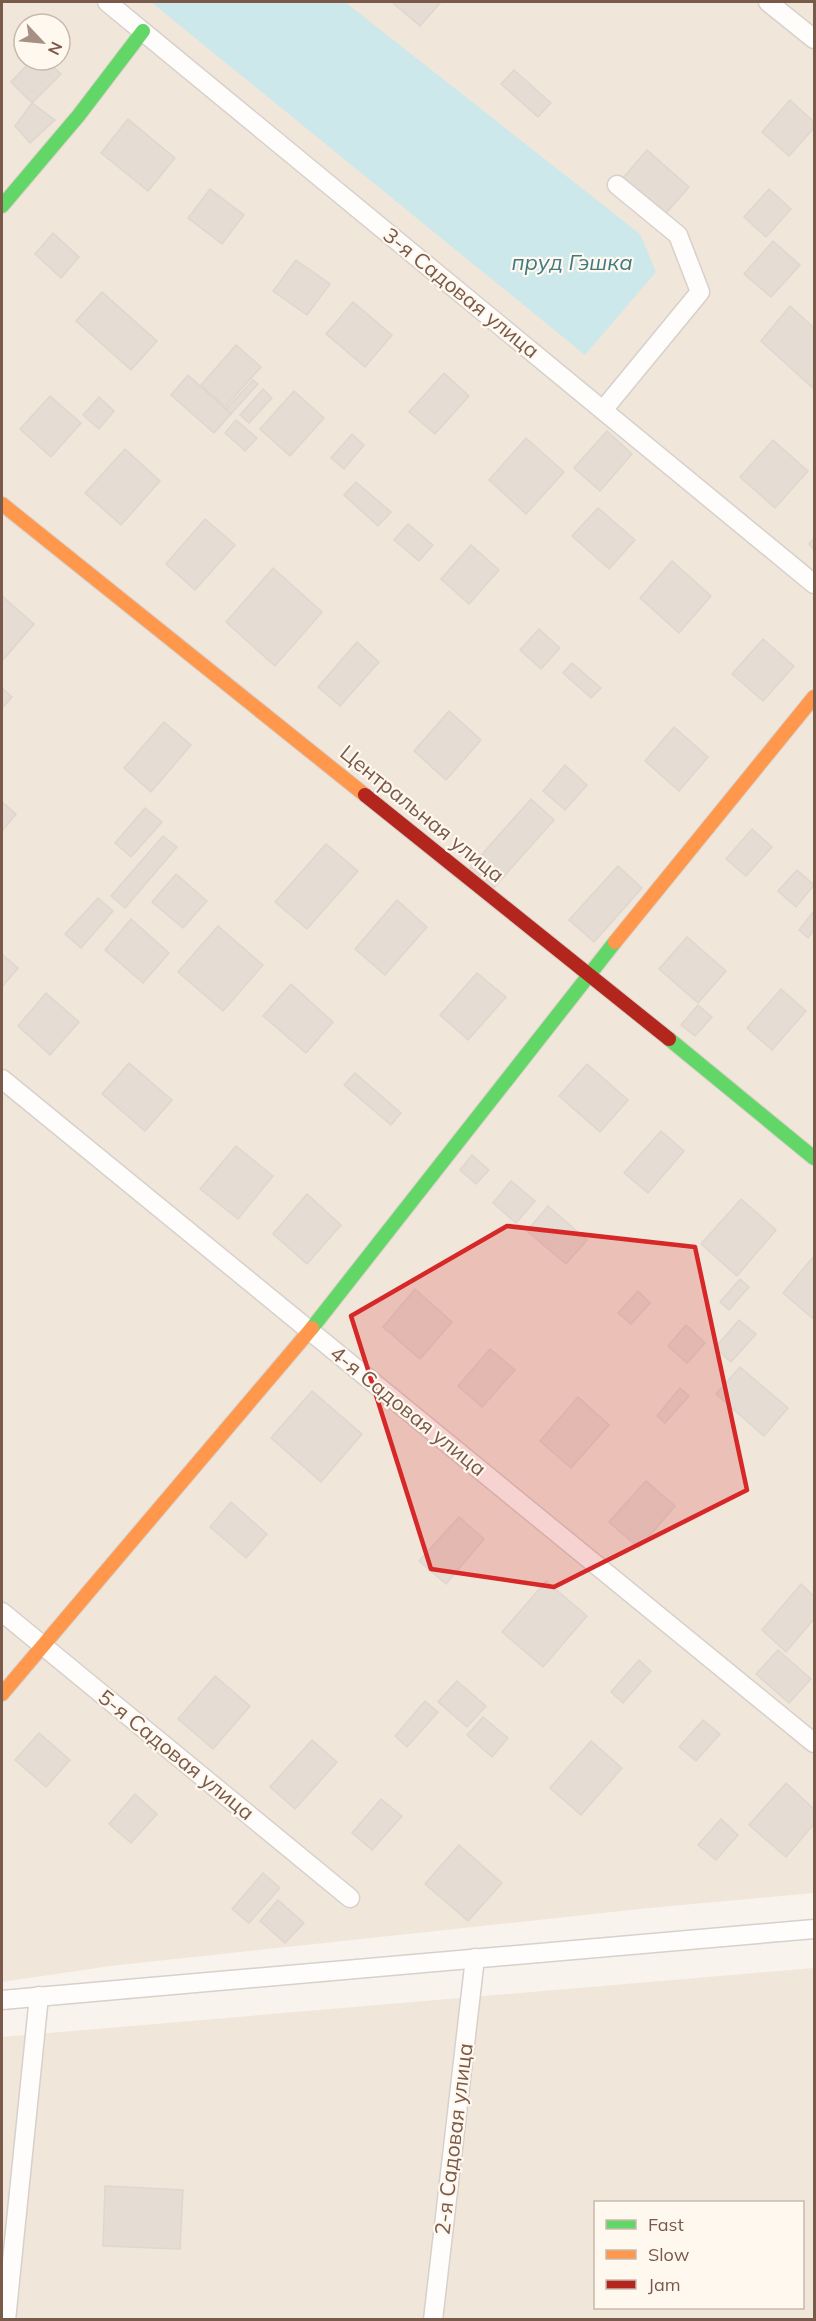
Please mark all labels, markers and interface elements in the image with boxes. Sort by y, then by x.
north arrow [12,12,72,72]
text: N [44,39,67,58]
street label: 3-я Садовая улица [378,221,545,363]
water label: пруд Гэшка [511,248,633,276]
street label: Центральная улица [335,739,510,887]
street label: 4-я Садовая улица [325,1339,492,1481]
street label: 5-я Садовая улица [93,1683,260,1825]
street label: 2-я Садовая улица [428,2041,478,2236]
legend [594,2201,804,2309]
text: Fast [648,2213,684,2236]
text: Slow [648,2243,690,2266]
text: Jam [648,2273,681,2296]

